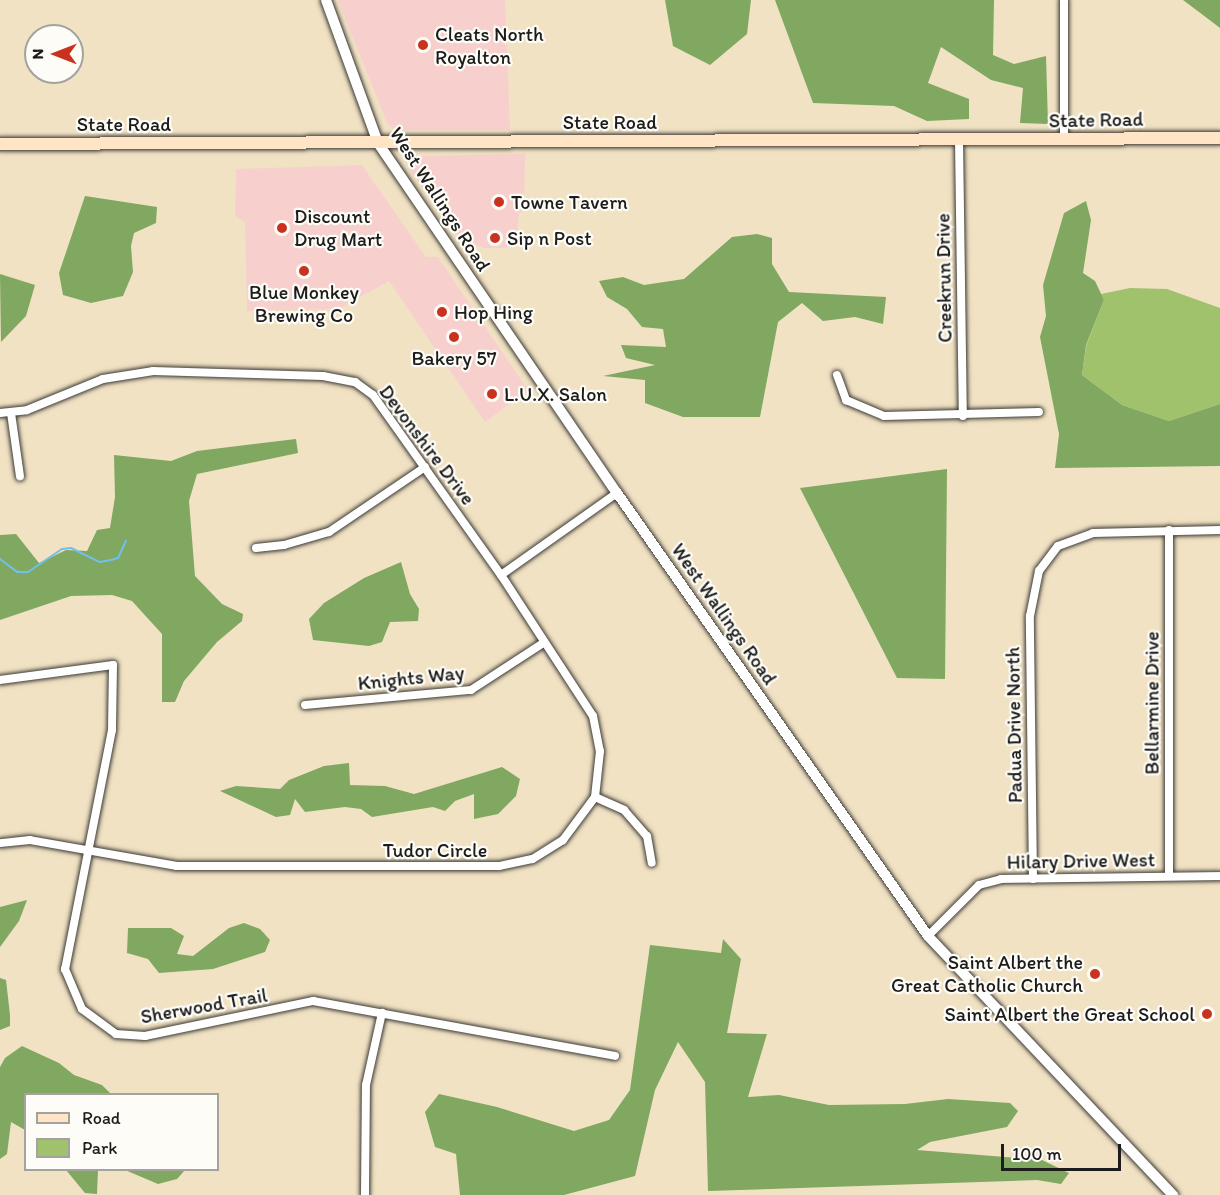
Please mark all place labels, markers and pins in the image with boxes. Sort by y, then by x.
place label: Cleats North Royalton [435,22,544,69]
marker: Cleats North Royalton [416,38,430,52]
place label: Towne Tavern [511,190,626,214]
marker: Towne Tavern [492,195,506,209]
place label: Discount Drug Mart [294,204,382,251]
marker: Discount Drug Mart [275,221,289,235]
place label: Sip n Post [507,226,592,250]
marker: Sip n Post [488,231,502,245]
marker: Blue Monkey Brewing Co [297,264,311,278]
place label: Blue Monkey Brewing Co [249,280,359,327]
place label: Hop Hing [454,300,534,324]
marker: Hop Hing [435,305,449,319]
marker: Bakery 57 [447,330,461,344]
place label: Bakery 57 [411,346,497,370]
place label: L.U.X. Salon [504,382,607,406]
marker: L.U.X. Salon [485,387,499,401]
place label: Saint Albert the Great Catholic Church [892,951,1083,998]
marker: Saint Albert the Great Catholic Church [1088,967,1102,981]
place label: Saint Albert the Great School [945,1002,1195,1026]
marker: Saint Albert the Great School [1200,1007,1214,1021]

